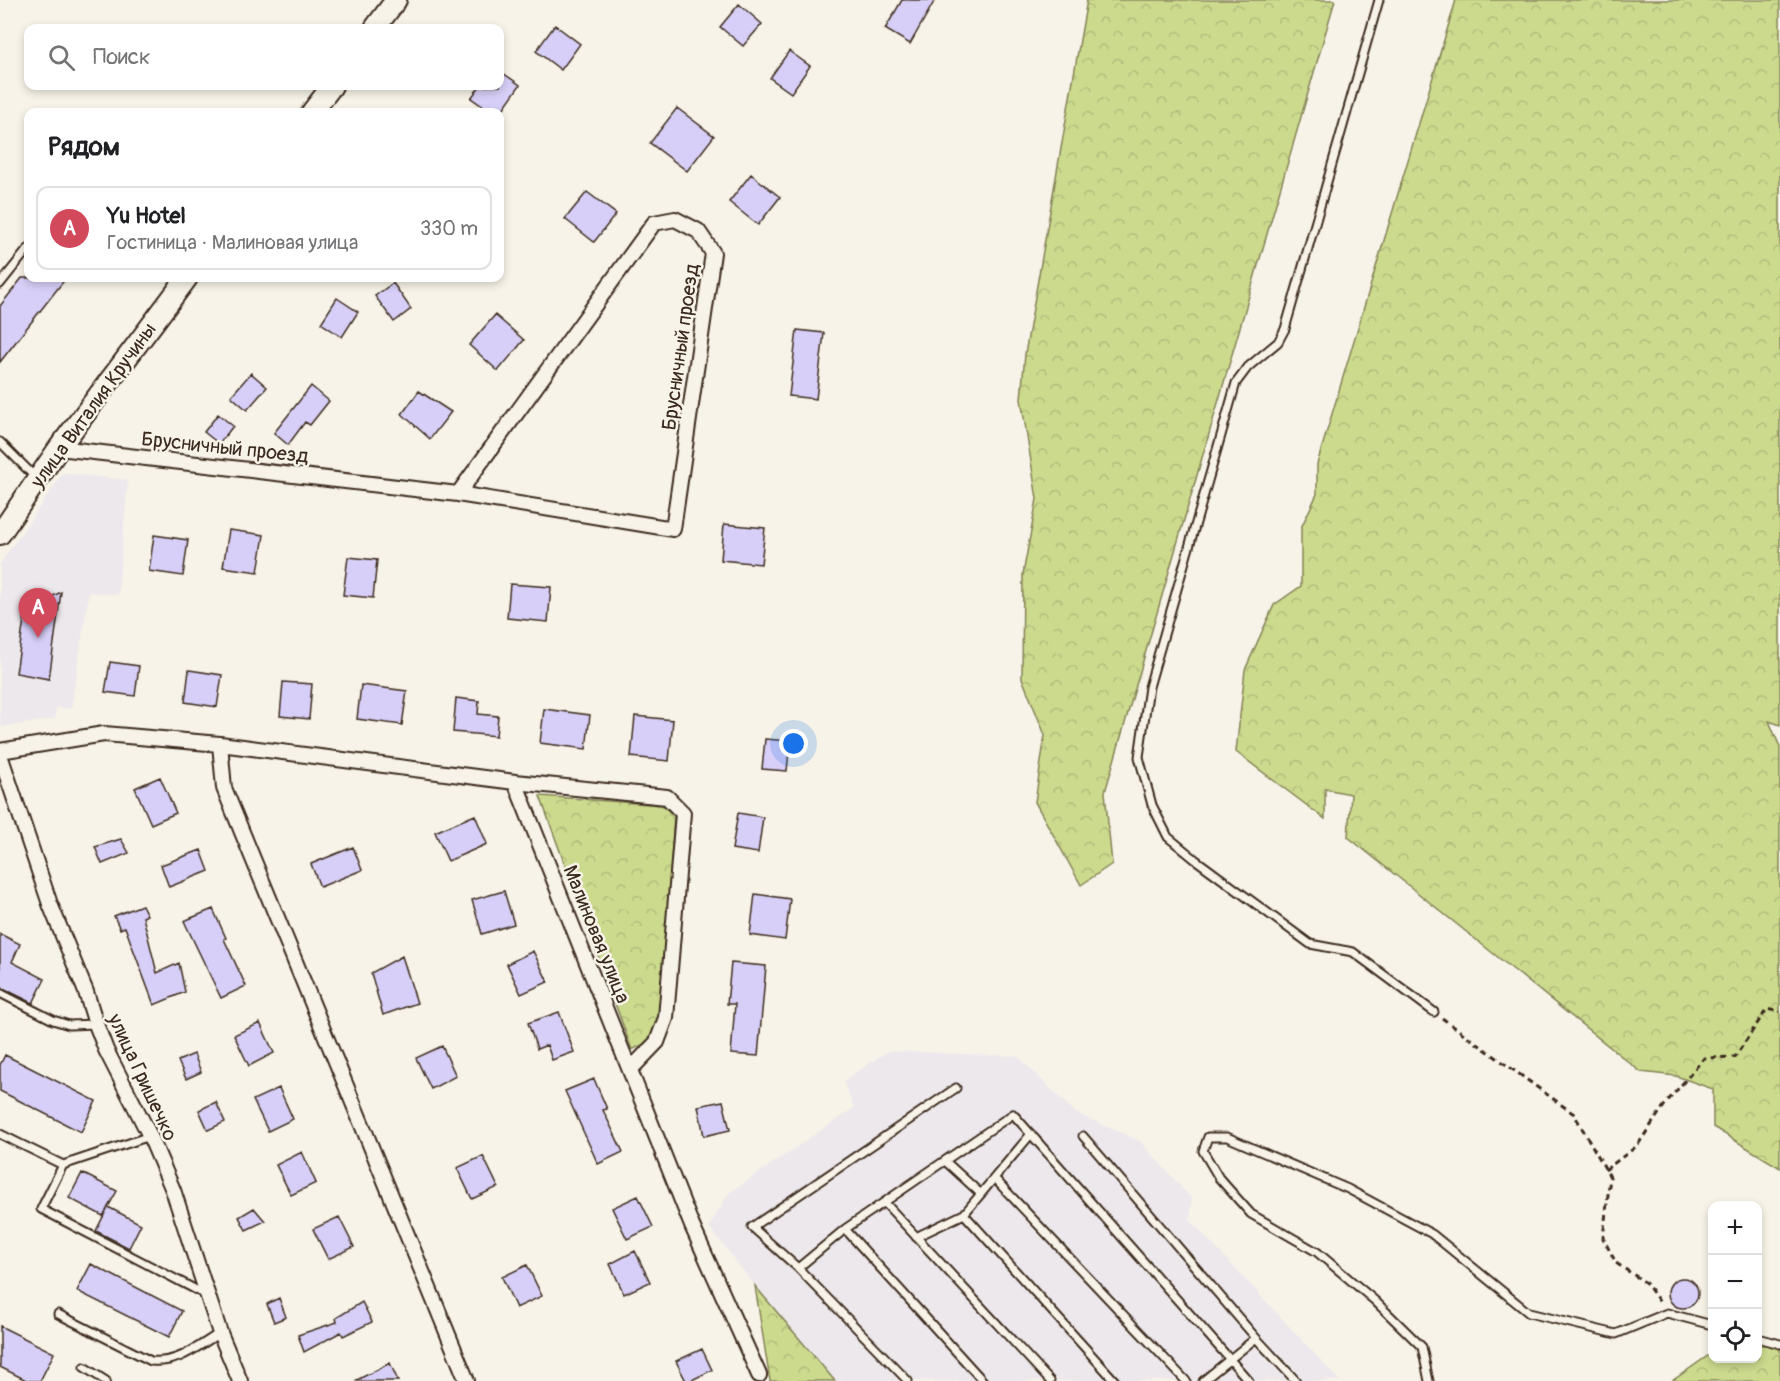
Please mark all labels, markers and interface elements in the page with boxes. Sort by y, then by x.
search box [24,24,504,90]
icon: search [45,41,78,74]
text: Поиск [93,43,150,71]
text: Рядом [48,131,120,163]
text: Yu Hotel [107,202,186,230]
text: A [63,216,76,241]
text: 330 m [420,216,478,241]
text: Гостиница · Малиновая улица [107,230,358,255]
street label: Брусничный проезд [656,262,705,432]
street label: улица Виталия Кручины [24,318,162,494]
street label: Брусничный проезд [140,426,310,469]
pin: A [18,588,57,638]
your location [779,729,808,758]
street label: Малиновая улица [558,862,636,1007]
street label: улица Гришечко [102,1009,183,1145]
map controls [1708,1201,1762,1363]
button: + [1708,1201,1762,1255]
button: − [1708,1255,1762,1309]
button: locate [1708,1309,1762,1363]

